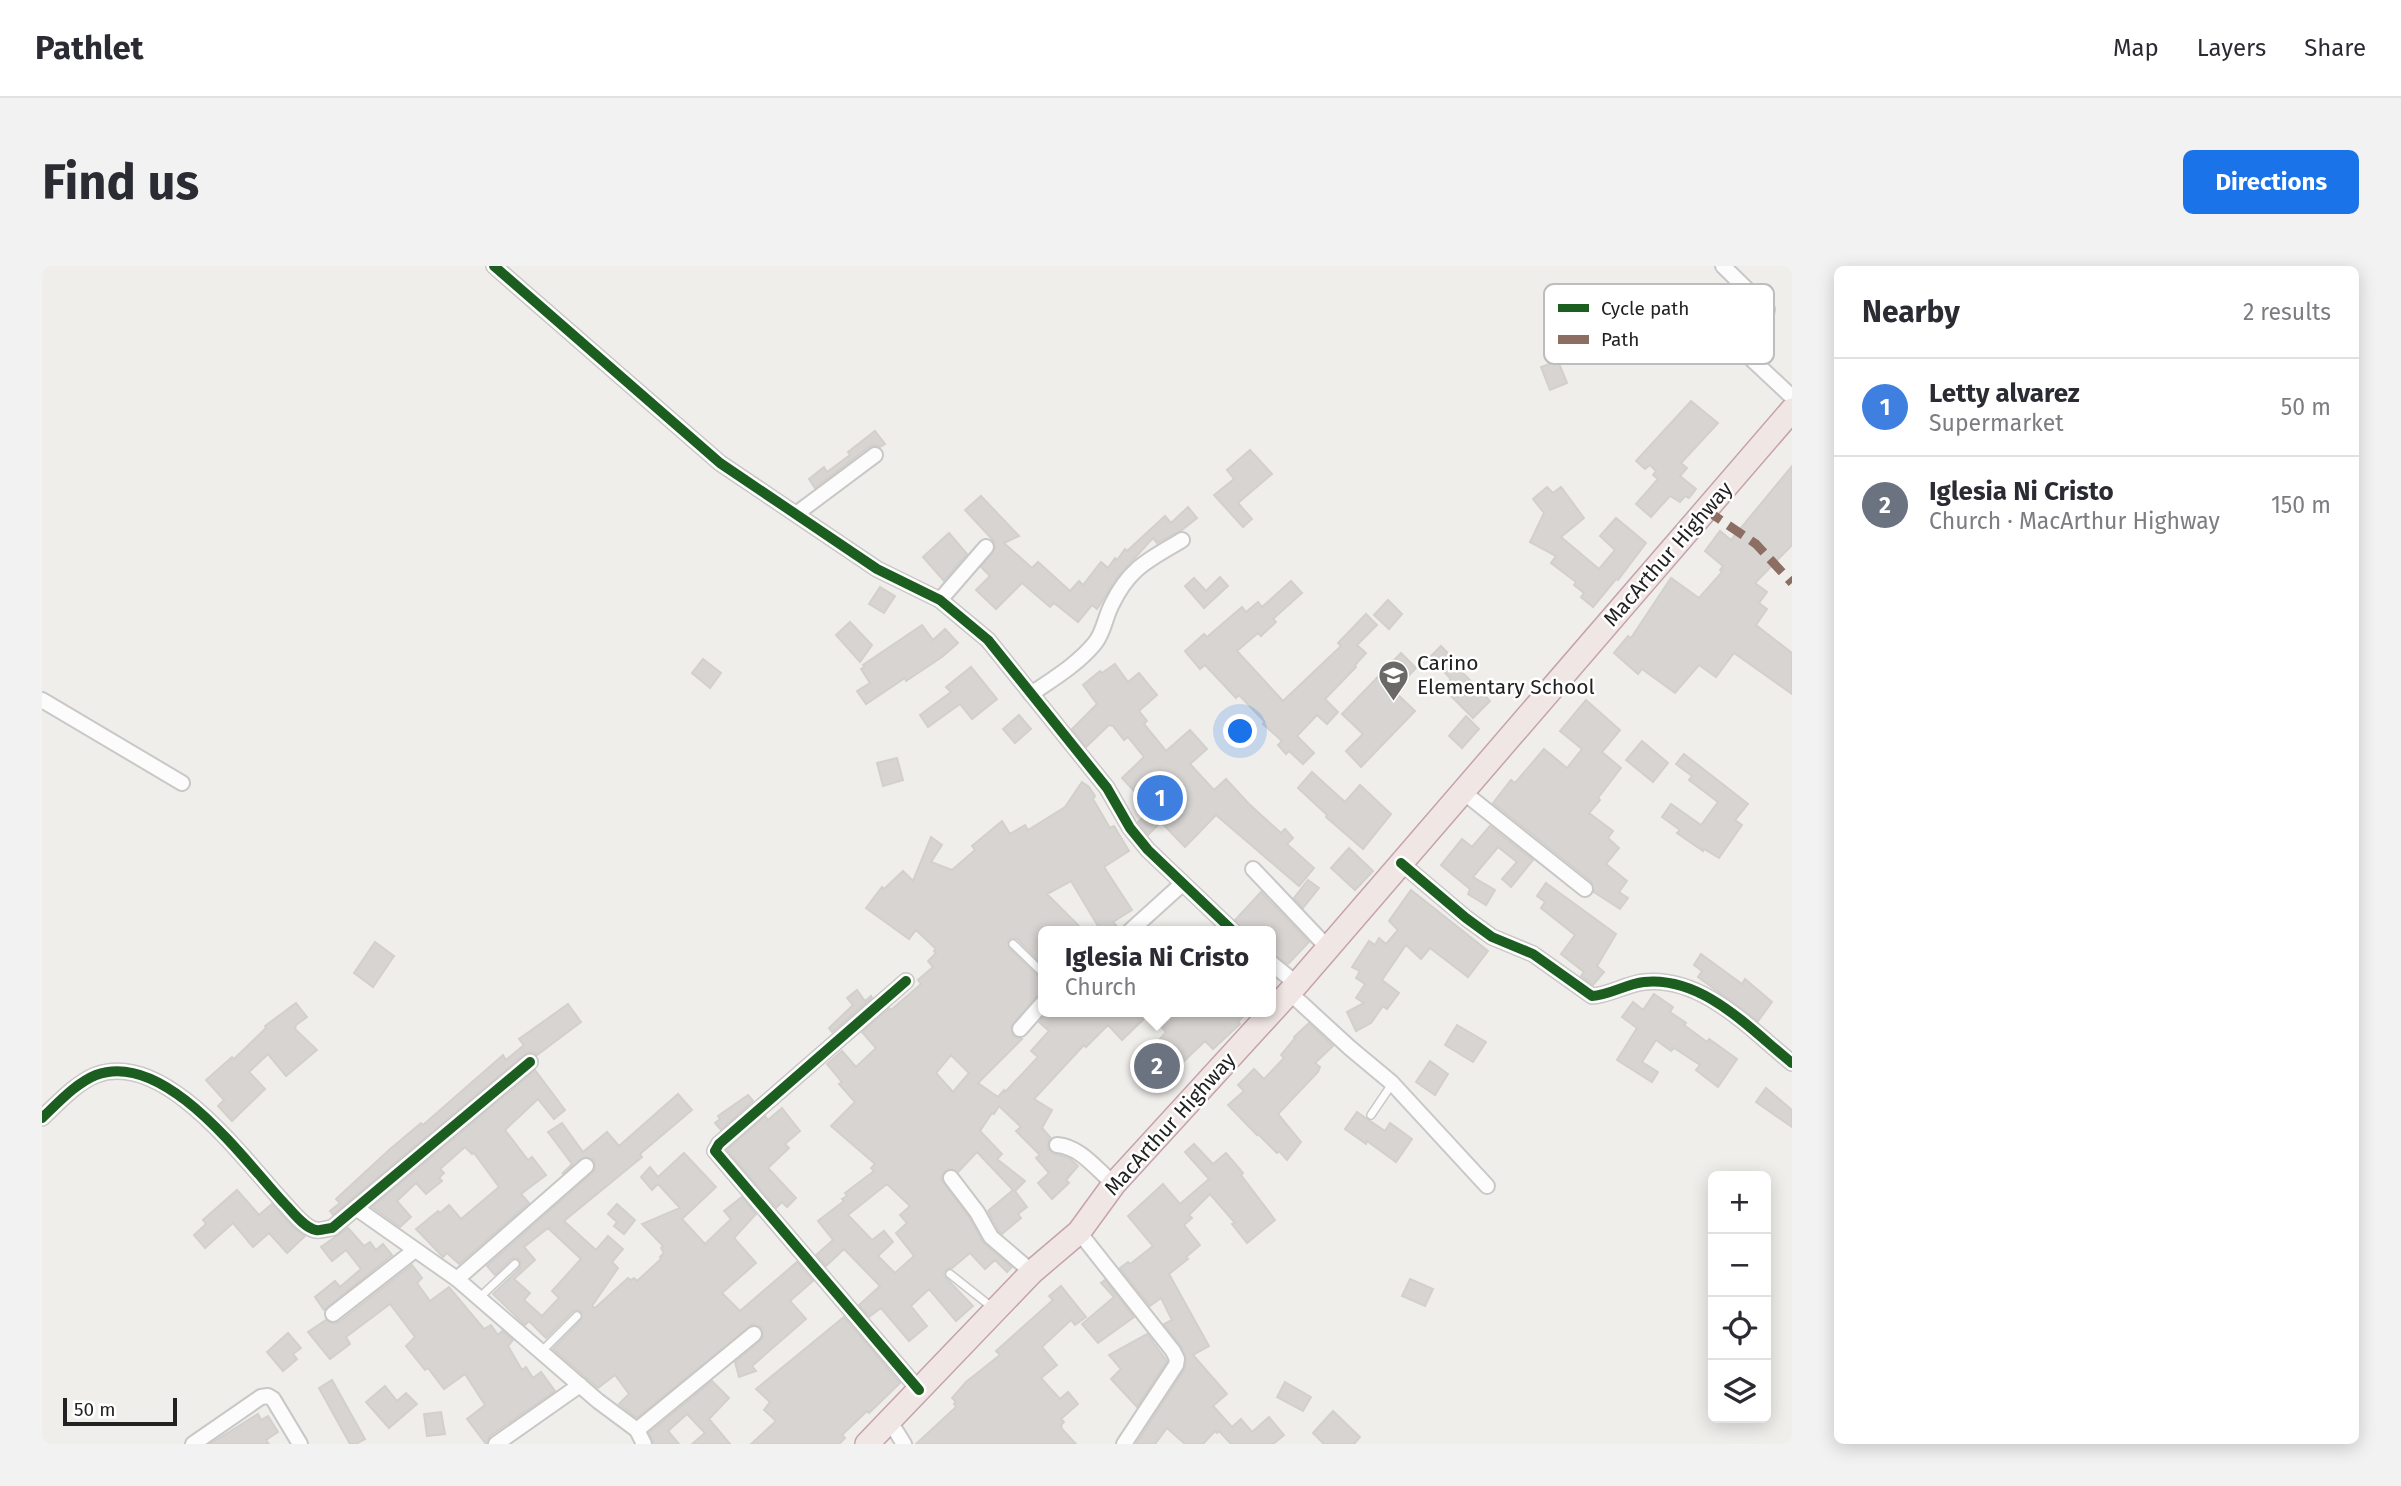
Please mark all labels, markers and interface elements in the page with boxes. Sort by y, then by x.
text: Pathlet [35,28,144,68]
text: Map [2113,34,2159,62]
text: Layers [2197,34,2266,62]
text: Share [2304,34,2366,62]
button: Directions [2183,150,2359,214]
text: Find us [42,153,199,212]
legend [1544,284,1774,364]
text: Nearby [1862,294,1960,330]
text: Cycle path [1601,297,1689,320]
text: 2 results [2243,298,2331,326]
text: Path [1601,328,1639,351]
text: Letty alvarez [1929,378,2080,409]
text: 1 [1880,393,1890,421]
text: 50 m [2281,393,2331,421]
text: Supermarket [1929,409,2064,437]
street label: MacArthur Highway [1598,476,1738,632]
text: Iglesia Ni Cristo [1929,476,2114,507]
text: 2 [1879,491,1891,519]
text: 150 m [2271,491,2331,519]
text: Church · MacArthur Highway [1929,507,2220,535]
place label: Carino Elementary School [1417,650,1595,700]
school or university icon: Carino Elementary School [1377,658,1411,702]
your location [1223,714,1257,748]
pin: 1 [1137,772,1183,824]
popup [1038,926,1276,1017]
text: Iglesia Ni Cristo [1065,942,1249,973]
text: Church [1065,973,1137,1001]
pin: 2 [1134,1040,1180,1092]
street label: MacArthur Highway [1099,1047,1241,1201]
map controls [1708,1171,1771,1423]
button: + [1708,1171,1771,1234]
button: − [1708,1234,1771,1297]
button: locate [1708,1297,1771,1360]
button: layers [1708,1360,1771,1423]
scale bar [63,1395,177,1427]
text: 50 m [74,1398,115,1421]

